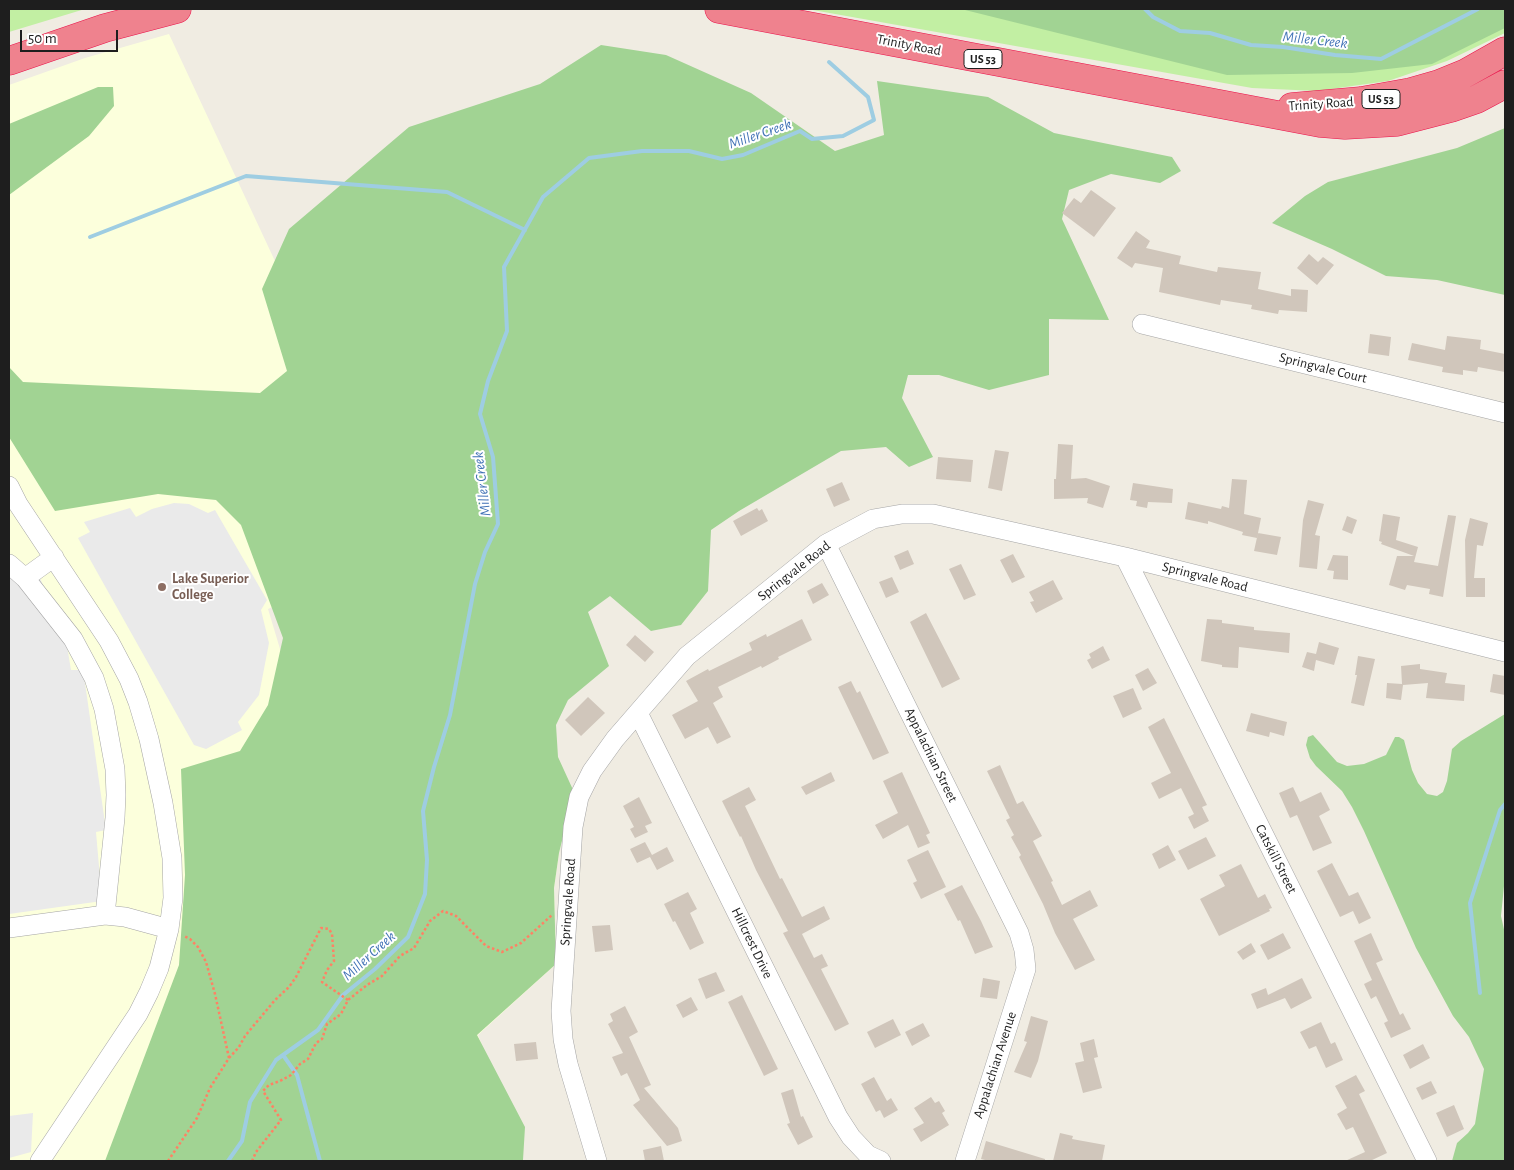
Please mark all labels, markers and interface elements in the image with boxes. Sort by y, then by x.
scale bar [22,20,120,52]
water label: Miller Creek [1282,28,1348,52]
text: 50 m [28,31,57,46]
street label: Trinity Road [875,31,943,59]
road number: US 53 [964,50,1002,68]
road number: US 53 [1362,90,1400,108]
street label: Trinity Road [1288,93,1354,115]
water label: Miller Creek [726,115,794,153]
street label: Springvale Court [1277,349,1369,387]
water label: Miller Creek [469,451,495,517]
street label: Springvale Road [754,537,834,605]
street label: Springvale Road [1160,558,1250,596]
place label: Lake Superior College [172,571,249,604]
marker: Lake Superior College [156,581,168,593]
street label: Appalachian Street [901,705,961,805]
street label: Catskill Street [1251,822,1301,896]
street label: Springvale Road [557,858,579,946]
street label: Hillcrest Drive [728,905,776,981]
water label: Miller Creek [339,928,399,984]
street label: Appalachian Avenue [970,1010,1020,1120]

